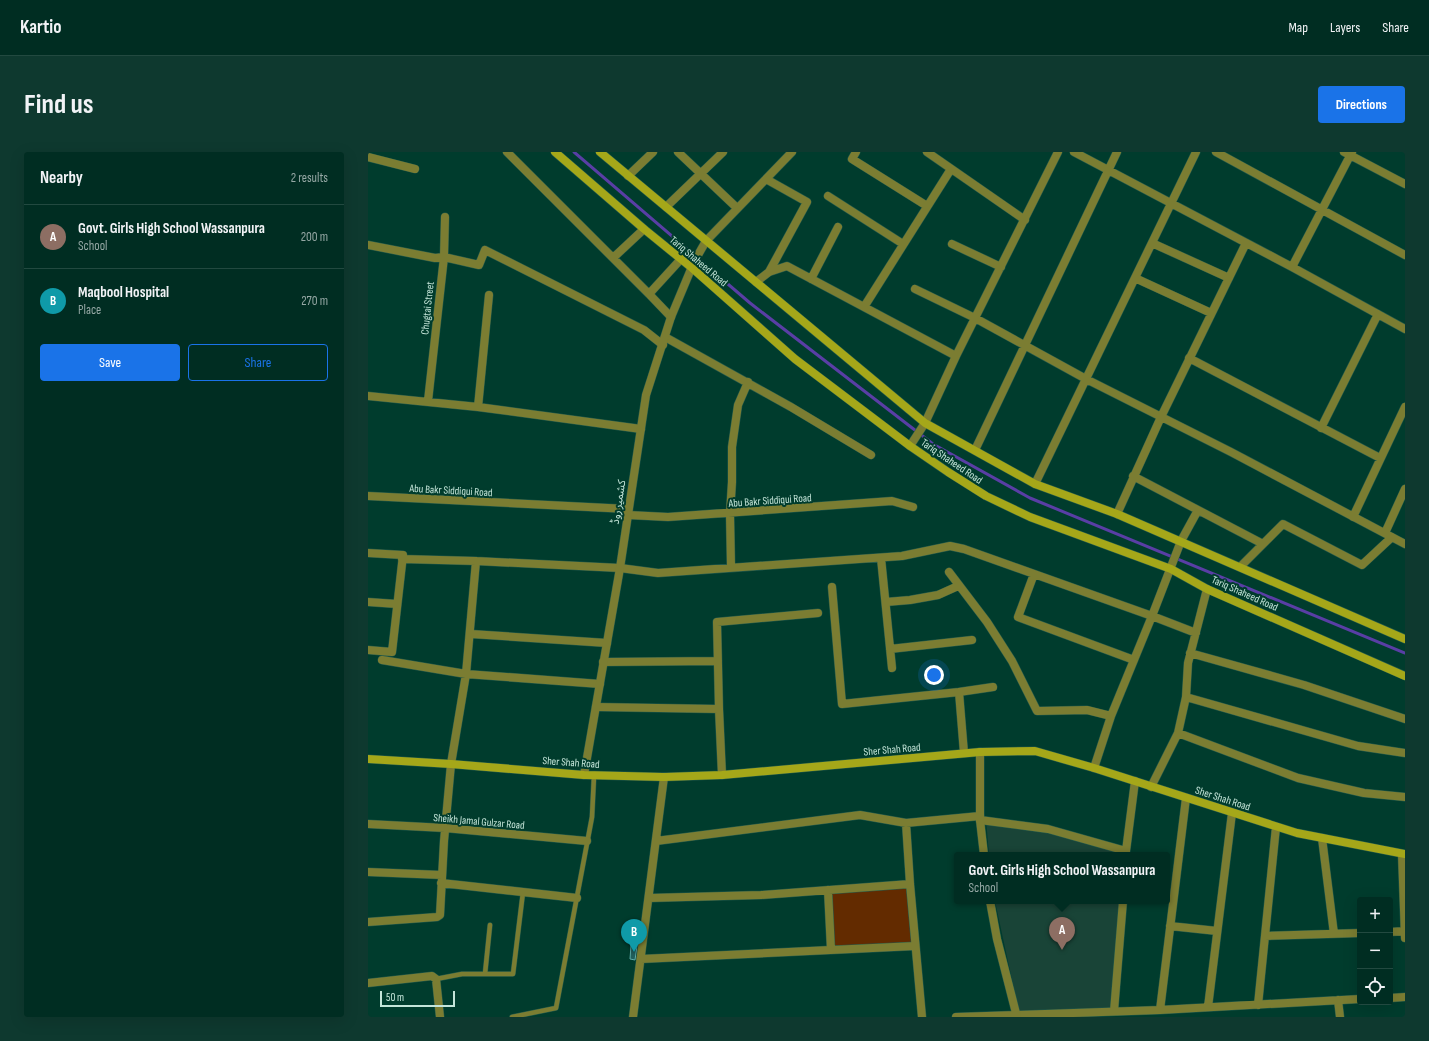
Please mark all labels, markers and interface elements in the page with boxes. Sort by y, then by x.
text: Kartio [20,16,62,39]
text: Map [1288,19,1308,36]
text: Layers [1330,19,1360,36]
text: Share [1382,19,1409,36]
button: Directions [1318,86,1405,123]
text: Find us [24,88,93,121]
text: Nearby [40,168,83,188]
text: 2 results [291,170,328,186]
text: Govt. Girls High School Wassanpura [78,219,265,238]
text: A [50,229,56,245]
text: 200 m [301,229,328,245]
street label: Tariq Shaheed Road [667,233,731,290]
text: School [78,238,108,254]
street label: Chugtai Street [418,280,437,335]
text: Maqbool Hospital [78,283,169,302]
text: B [50,293,56,309]
text: 270 m [301,293,328,309]
text: Place [78,302,101,318]
button: Save [40,344,180,381]
button: Share [188,344,328,381]
street label: Tariq Shaheed Road [918,436,985,487]
street label: کشمیر روڈ [608,479,629,525]
street label: Abu Bakr Siddiqui Road [408,482,493,499]
street label: Abu Bakr Siddiqui Road [727,491,812,510]
street label: Tariq Shaheed Road [1210,573,1280,614]
your location [924,665,944,685]
street label: Sher Shah Road [863,740,921,758]
street label: Sher Shah Road [542,754,600,771]
street label: Sher Shah Road [1194,783,1252,814]
street label: Sheikh Jamal Gulzar Road [433,811,526,832]
popup [954,852,1170,904]
text: Govt. Girls High School Wassanpura [969,861,1155,880]
text: School [969,880,998,896]
map controls [1357,897,1393,1005]
button: + [1357,897,1393,933]
pin: A [1049,917,1075,950]
pin: B [621,919,647,952]
button: − [1357,933,1393,969]
button: locate [1357,969,1393,1005]
scale bar [380,989,455,1008]
text: 50 m [386,991,404,1004]

